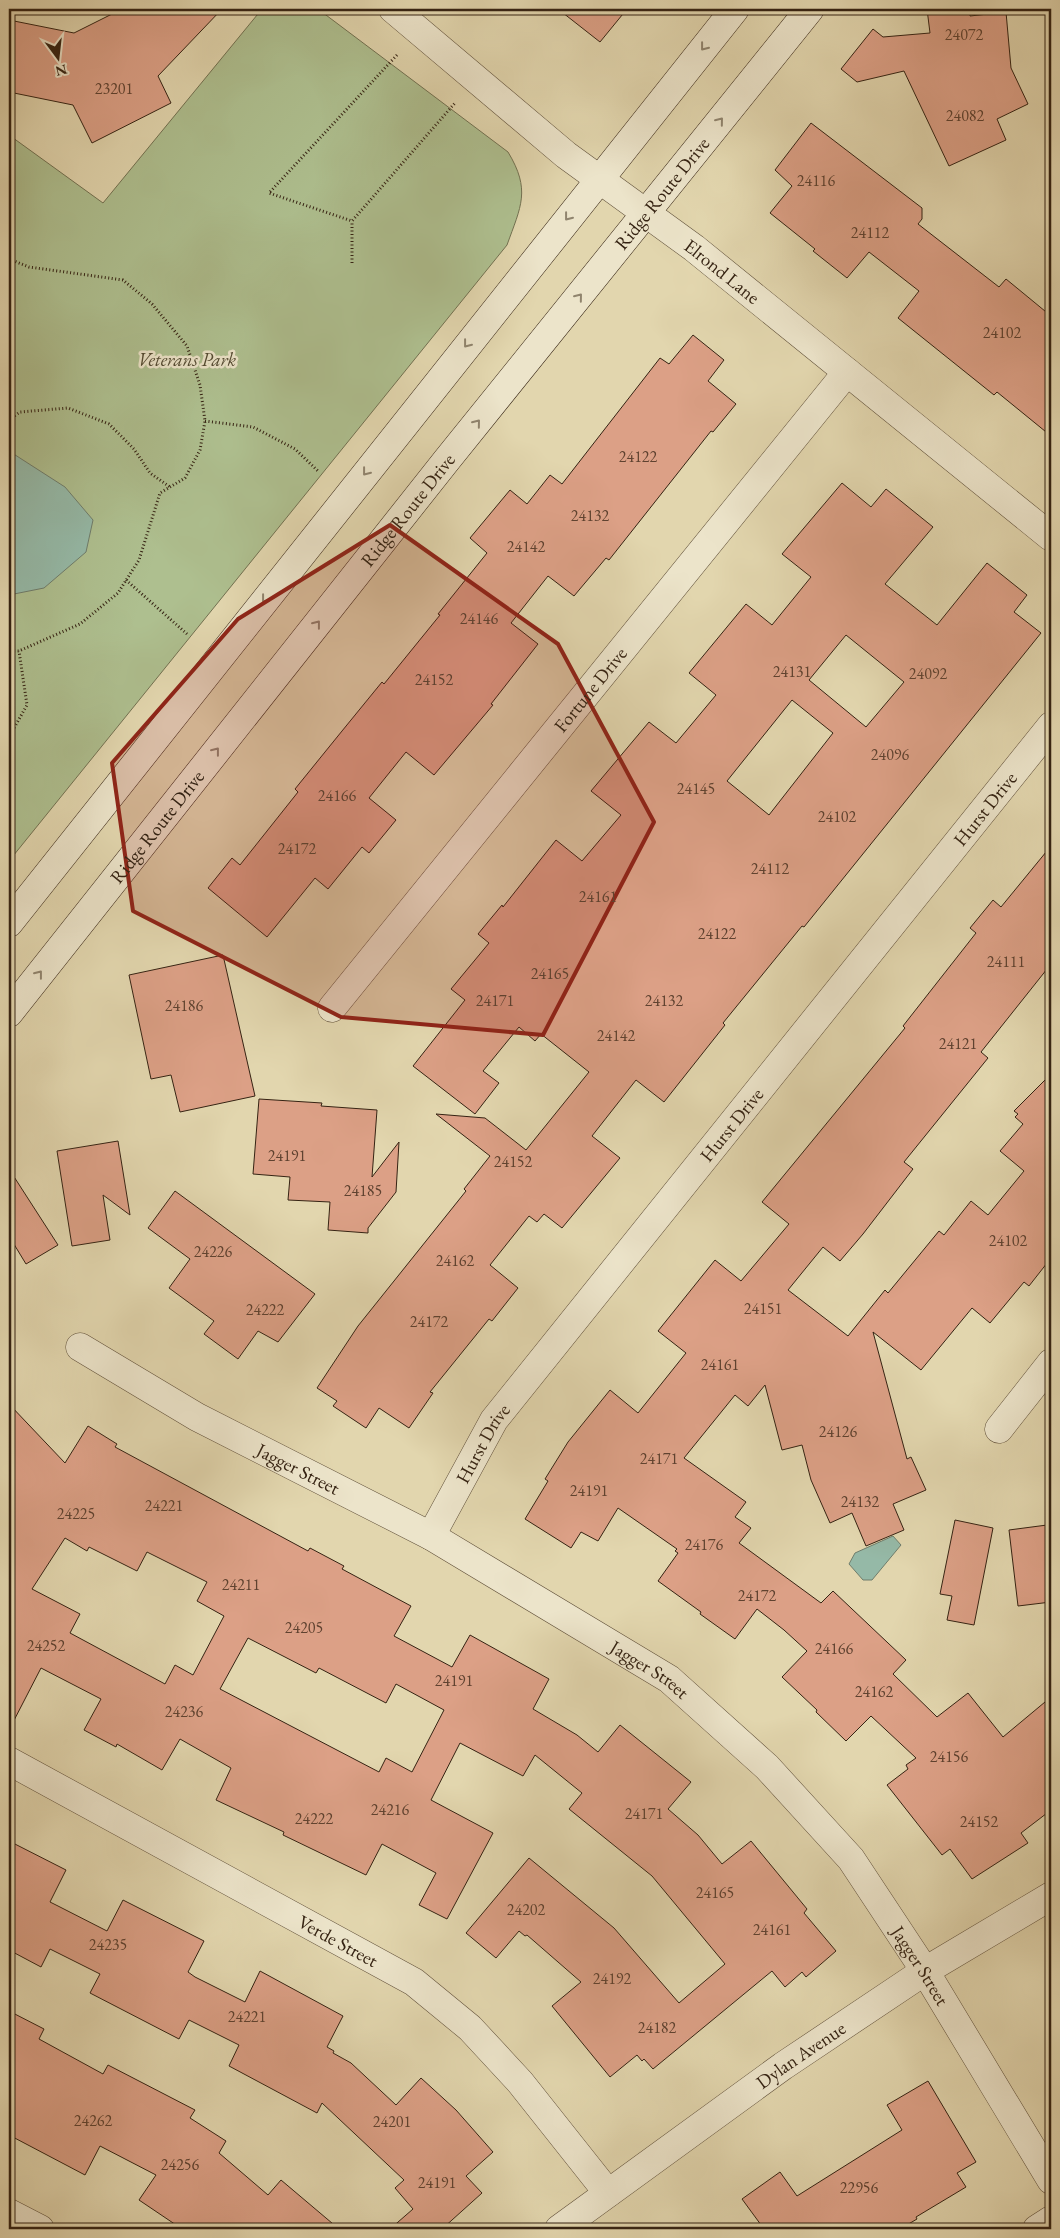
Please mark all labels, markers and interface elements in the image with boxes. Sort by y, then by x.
house number: 24072 [945,24,984,45]
north arrow [32,32,82,82]
one-way arrow [702,41,710,50]
text: N [53,60,69,81]
house number: 23201 [95,78,133,99]
house number: 24082 [946,105,985,126]
one-way arrow [715,118,723,127]
street label: Ridge Route Drive [609,132,715,255]
house number: 24116 [797,170,836,191]
one-way arrow [565,211,574,221]
house number: 24112 [851,222,890,243]
street label: Elrond Lane [679,233,765,310]
one-way arrow [574,293,583,302]
house number: 24102 [983,322,1022,343]
one-way arrow [465,338,473,347]
park label: Veterans Park [138,347,237,372]
one-way arrow [472,420,480,429]
house number: 24122 [619,446,658,467]
street label: Ridge Route Drive [355,448,461,572]
one-way arrow [363,466,372,475]
house number: 24132 [571,505,610,526]
house number: 24142 [507,536,546,557]
one-way arrow [263,593,271,602]
house number: 24146 [460,608,499,629]
one-way arrow [312,621,320,630]
street label: Fortune Drive [548,642,632,738]
house number: 24131 [773,661,811,682]
house number: 24092 [909,663,948,684]
house number: 24152 [415,669,454,690]
house number: 24096 [871,744,910,765]
one-way arrow [211,748,219,757]
street label: Ridge Route Drive [104,765,210,889]
street label: Hurst Drive [948,767,1023,851]
house number: 24145 [677,778,715,799]
house number: 24166 [318,785,357,806]
house number: 24102 [818,806,857,827]
house number: 24172 [278,838,317,859]
house number: 24112 [751,858,790,879]
house number: 24161 [579,886,617,907]
house number: 24122 [698,923,737,944]
house number: 24111 [987,951,1025,972]
house number: 24165 [531,963,569,984]
one-way arrow [33,970,42,980]
house number: 24171 [476,990,514,1011]
house number: 24132 [645,990,684,1011]
house number: 24186 [165,995,204,1016]
house number: 24142 [597,1025,636,1046]
house number: 24121 [939,1033,977,1054]
street label: Hurst Drive [694,1082,769,1167]
house number: 24191 [268,1145,306,1166]
house number: 24152 [494,1151,533,1172]
house number: 24185 [344,1180,382,1201]
house number: 24102 [989,1230,1028,1251]
house number: 24226 [194,1241,233,1262]
house number: 24162 [436,1250,475,1271]
house number: 24151 [744,1298,782,1319]
house number: 24222 [246,1299,285,1320]
house number: 24172 [410,1311,449,1332]
house number: 24161 [701,1354,739,1375]
street label: Hurst Drive [450,1398,516,1488]
house number: 24126 [819,1421,858,1442]
street label: Jagger Street [251,1437,344,1501]
house number: 24171 [640,1448,678,1469]
house number: 24191 [570,1480,608,1501]
house number: 24132 [841,1491,880,1512]
house number: 24221 [145,1495,183,1516]
house number: 24225 [57,1503,95,1524]
house number: 24176 [685,1534,724,1555]
house number: 24211 [222,1574,260,1595]
house number: 24172 [738,1585,777,1606]
house number: 24205 [285,1617,323,1638]
street label: Jagger Street [604,1633,695,1704]
house number: 24252 [27,1635,66,1656]
house number: 24166 [815,1638,854,1659]
house number: 24191 [435,1670,473,1691]
house number: 24162 [855,1681,894,1702]
house number: 24236 [165,1701,204,1722]
house number: 24156 [930,1746,969,1767]
house number: 24216 [371,1799,410,1820]
house number: 24171 [625,1803,663,1824]
house number: 24222 [295,1808,334,1829]
house number: 24152 [960,1811,999,1832]
house number: 24165 [696,1882,734,1903]
house number: 24202 [507,1899,546,1920]
street label: Verde Street [294,1909,382,1973]
house number: 24161 [753,1919,791,1940]
street label: Jagger Street [884,1919,955,2010]
house number: 24235 [89,1934,127,1955]
house number: 24192 [593,1968,632,1989]
house number: 24221 [228,2006,266,2027]
street label: Dylan Avenue [751,2016,851,2095]
house number: 24182 [638,2017,677,2038]
house number: 24262 [74,2110,113,2131]
house number: 24201 [373,2111,411,2132]
house number: 24256 [161,2154,200,2175]
house number: 24191 [418,2172,456,2193]
house number: 22956 [840,2177,879,2198]

